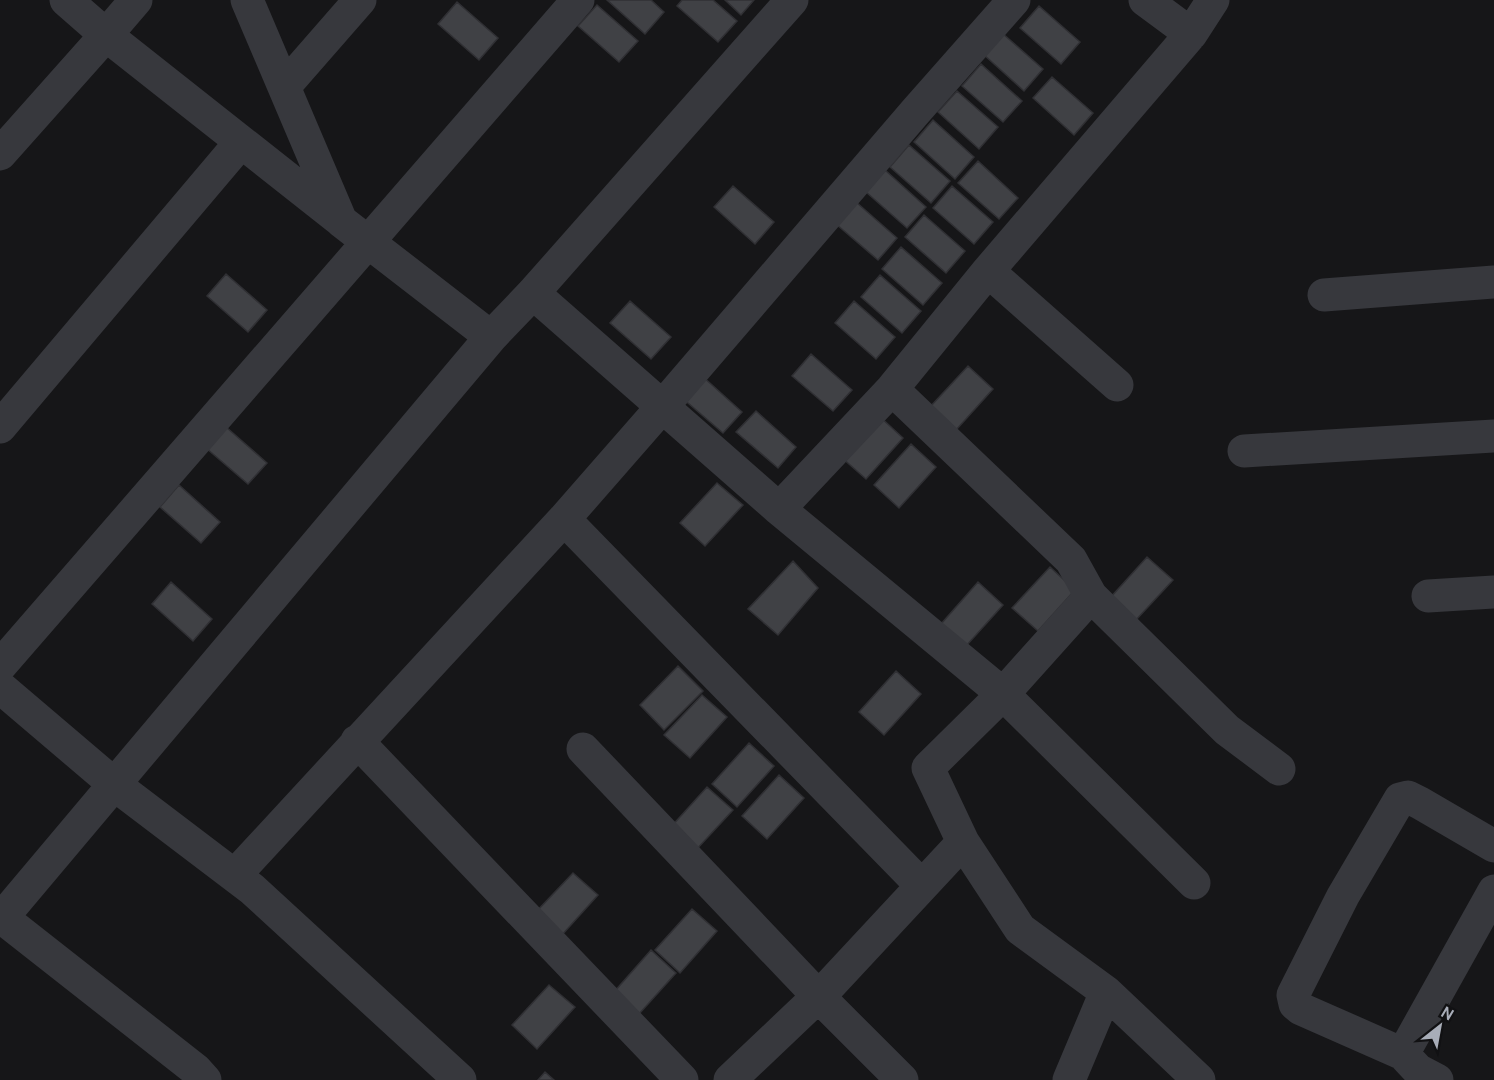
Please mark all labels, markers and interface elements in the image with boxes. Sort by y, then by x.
north arrow [1410,996,1470,1056]
text: N [1438,1003,1457,1025]

